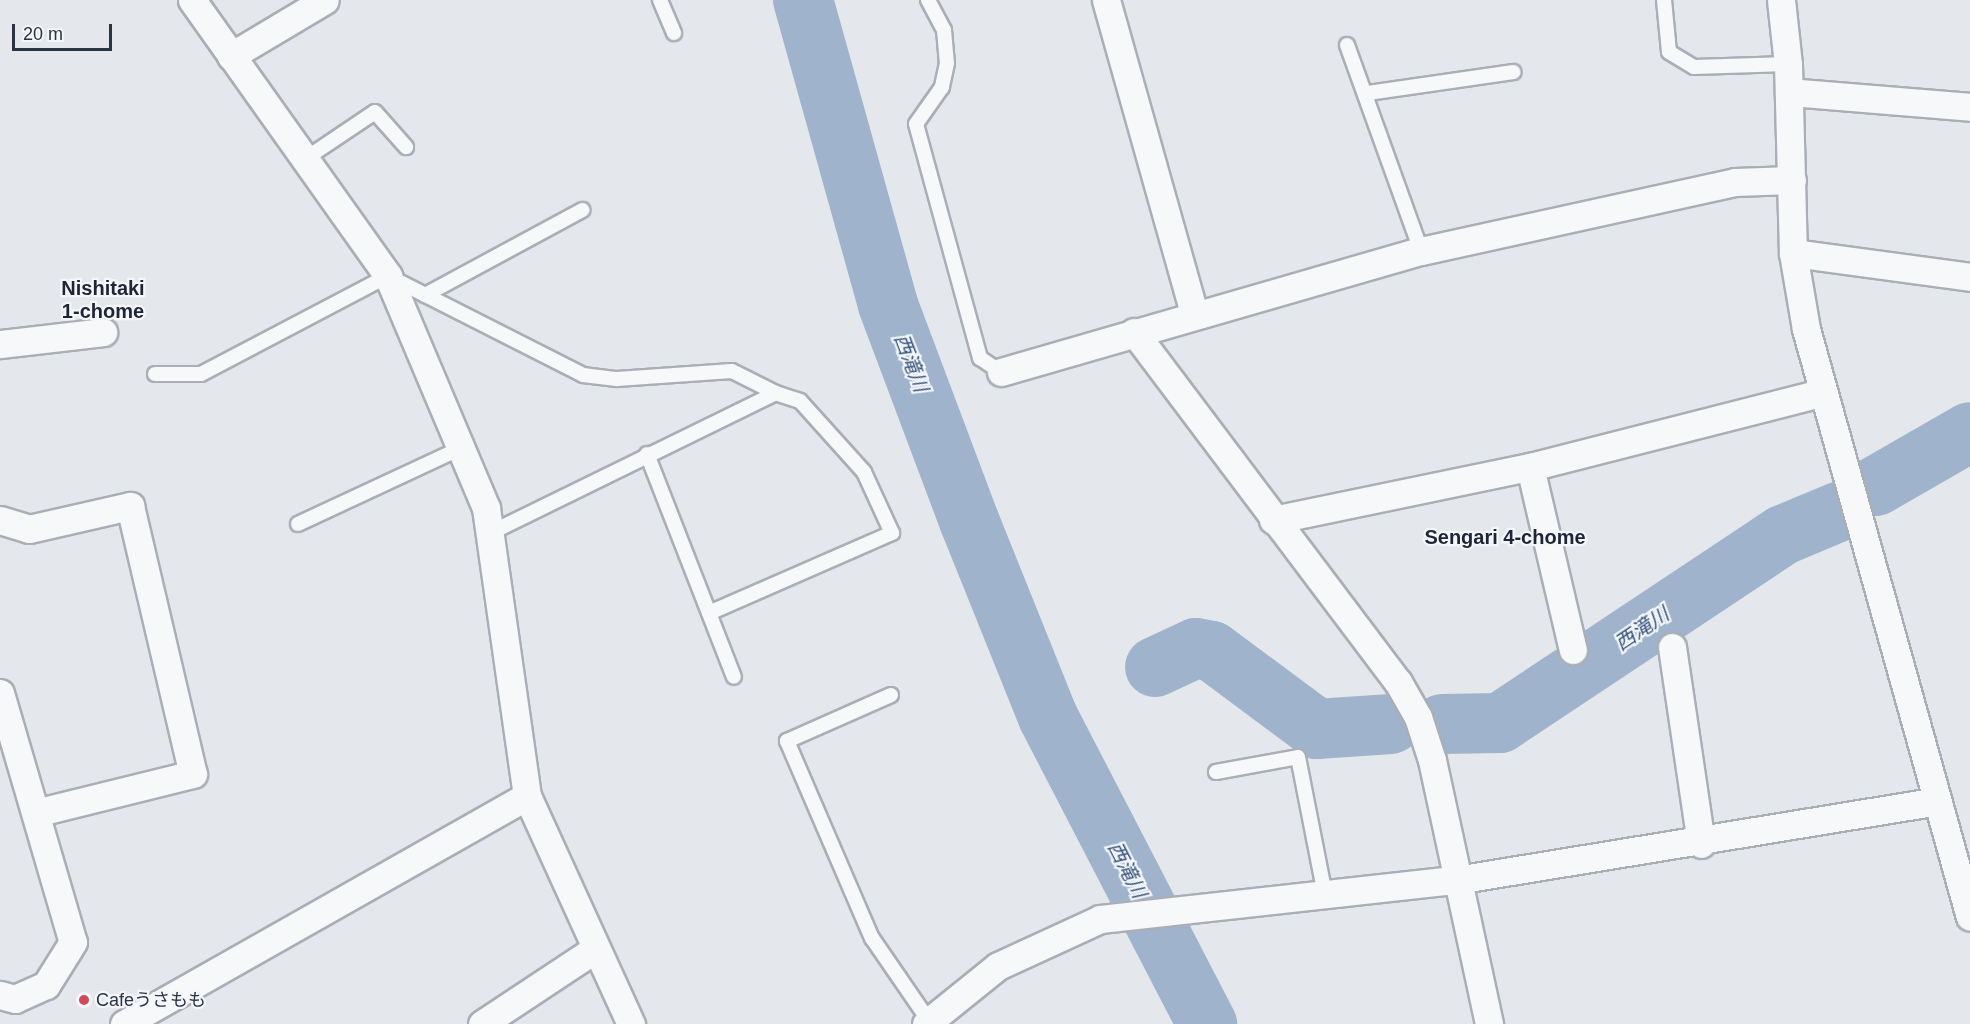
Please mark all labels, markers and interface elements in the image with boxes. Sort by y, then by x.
scale bar [15,12,116,50]
text: 20 m [23,24,63,44]
district label: Nishitaki 1-chome [61,276,145,323]
water label: 西滝川 [889,331,933,395]
district label: Sengari 4-chome [1424,525,1586,549]
water label: 西滝川 [1610,602,1674,656]
water label: 西滝川 [1103,838,1151,902]
place label: Cafeうさもも [96,989,206,1011]
marker: Cafeうさもも [77,993,91,1007]

